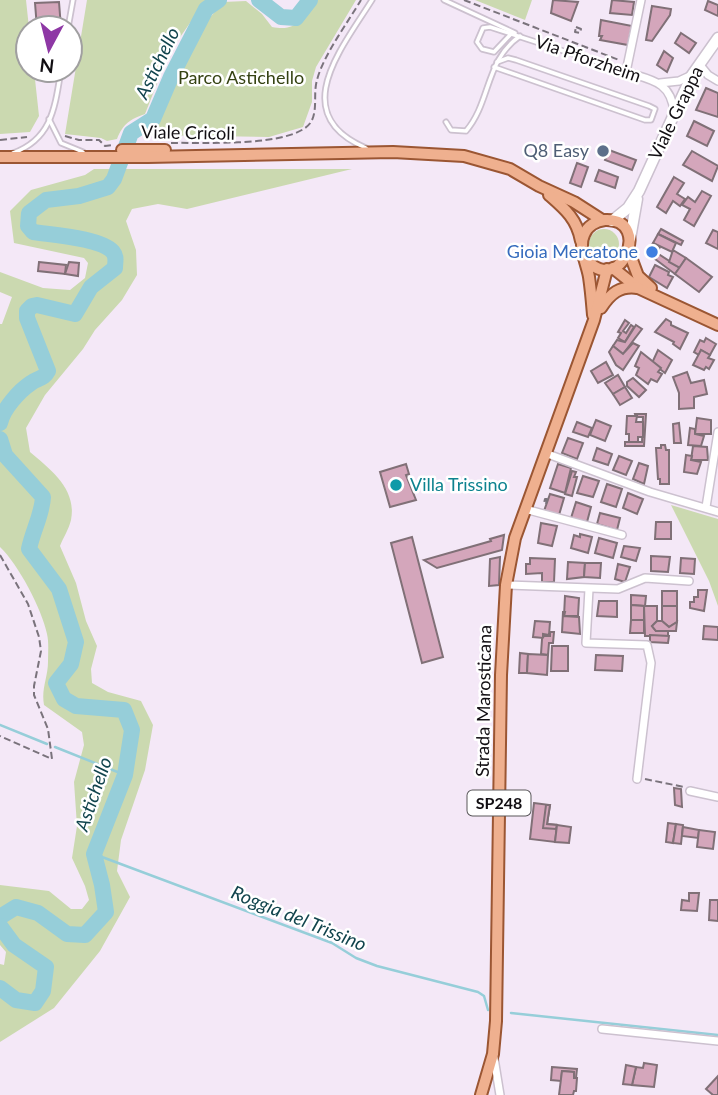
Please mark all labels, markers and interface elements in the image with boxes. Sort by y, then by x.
north arrow [14,14,84,84]
water label: Astichello [129,23,184,103]
street label: Via Pforzheim [533,30,644,86]
text: N [38,54,56,79]
street label: Viale Grappa [643,62,707,163]
park label: Parco Astichello [178,66,304,88]
street label: Viale Cricoli [141,120,235,144]
place label: Q8 Easy [523,139,590,161]
marker: Q8 Easy [595,143,611,159]
place label: Gioia Mercatone [507,240,638,262]
marker: Gioia Mercatone [644,244,660,260]
place label: Villa Trissino [410,473,508,495]
marker: Villa Trissino [388,477,404,493]
street label: Strada Marosticana [471,625,495,777]
water label: Astichello [69,754,116,835]
road number: SP248 [468,790,530,816]
water label: Roggia del Trissino [228,880,370,955]

